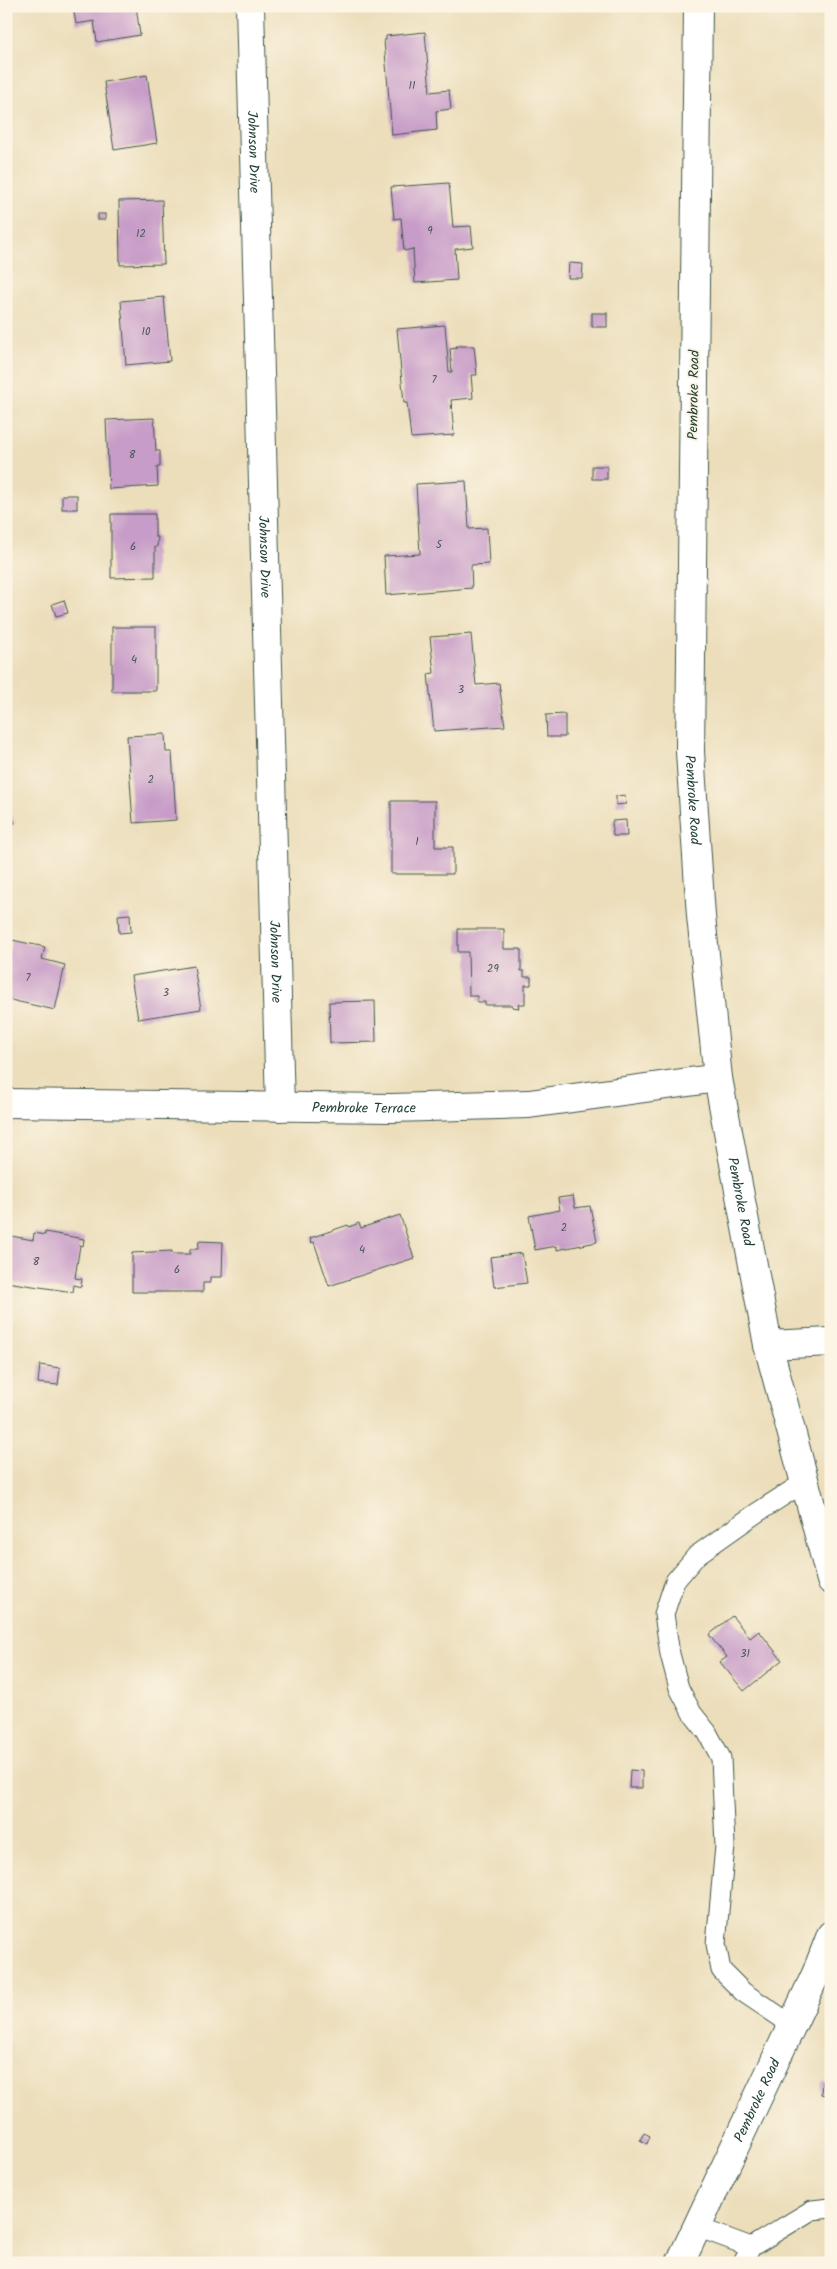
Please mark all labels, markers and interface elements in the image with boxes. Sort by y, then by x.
house number: 11 [409,77,415,95]
street label: Johnson Drive [241,110,265,194]
house number: 9 [427,222,433,240]
house number: 12 [136,225,146,243]
house number: 10 [142,323,151,341]
street label: Pembroke Road [682,349,706,440]
house number: 7 [431,371,437,389]
house number: 8 [129,446,136,464]
street label: Johnson Drive [252,515,276,599]
house number: 5 [436,536,443,554]
house number: 6 [130,538,136,556]
house number: 4 [131,651,137,669]
house number: 3 [458,681,464,699]
street label: Pembroke Road [678,754,706,847]
house number: 2 [148,771,154,789]
house number: 1 [415,833,419,851]
street label: Johnson Drive [263,920,287,1004]
house number: 29 [487,960,500,978]
house number: 7 [25,969,31,987]
house number: 3 [163,984,169,1002]
street label: Pembroke Terrace [312,1097,417,1120]
street label: Pembroke Road [721,1155,759,1249]
house number: 2 [561,1219,567,1237]
house number: 4 [359,1241,365,1259]
house number: 8 [33,1253,40,1271]
house number: 6 [174,1261,180,1279]
house number: 31 [740,1645,750,1663]
street label: Pembroke Road [728,2054,787,2146]

